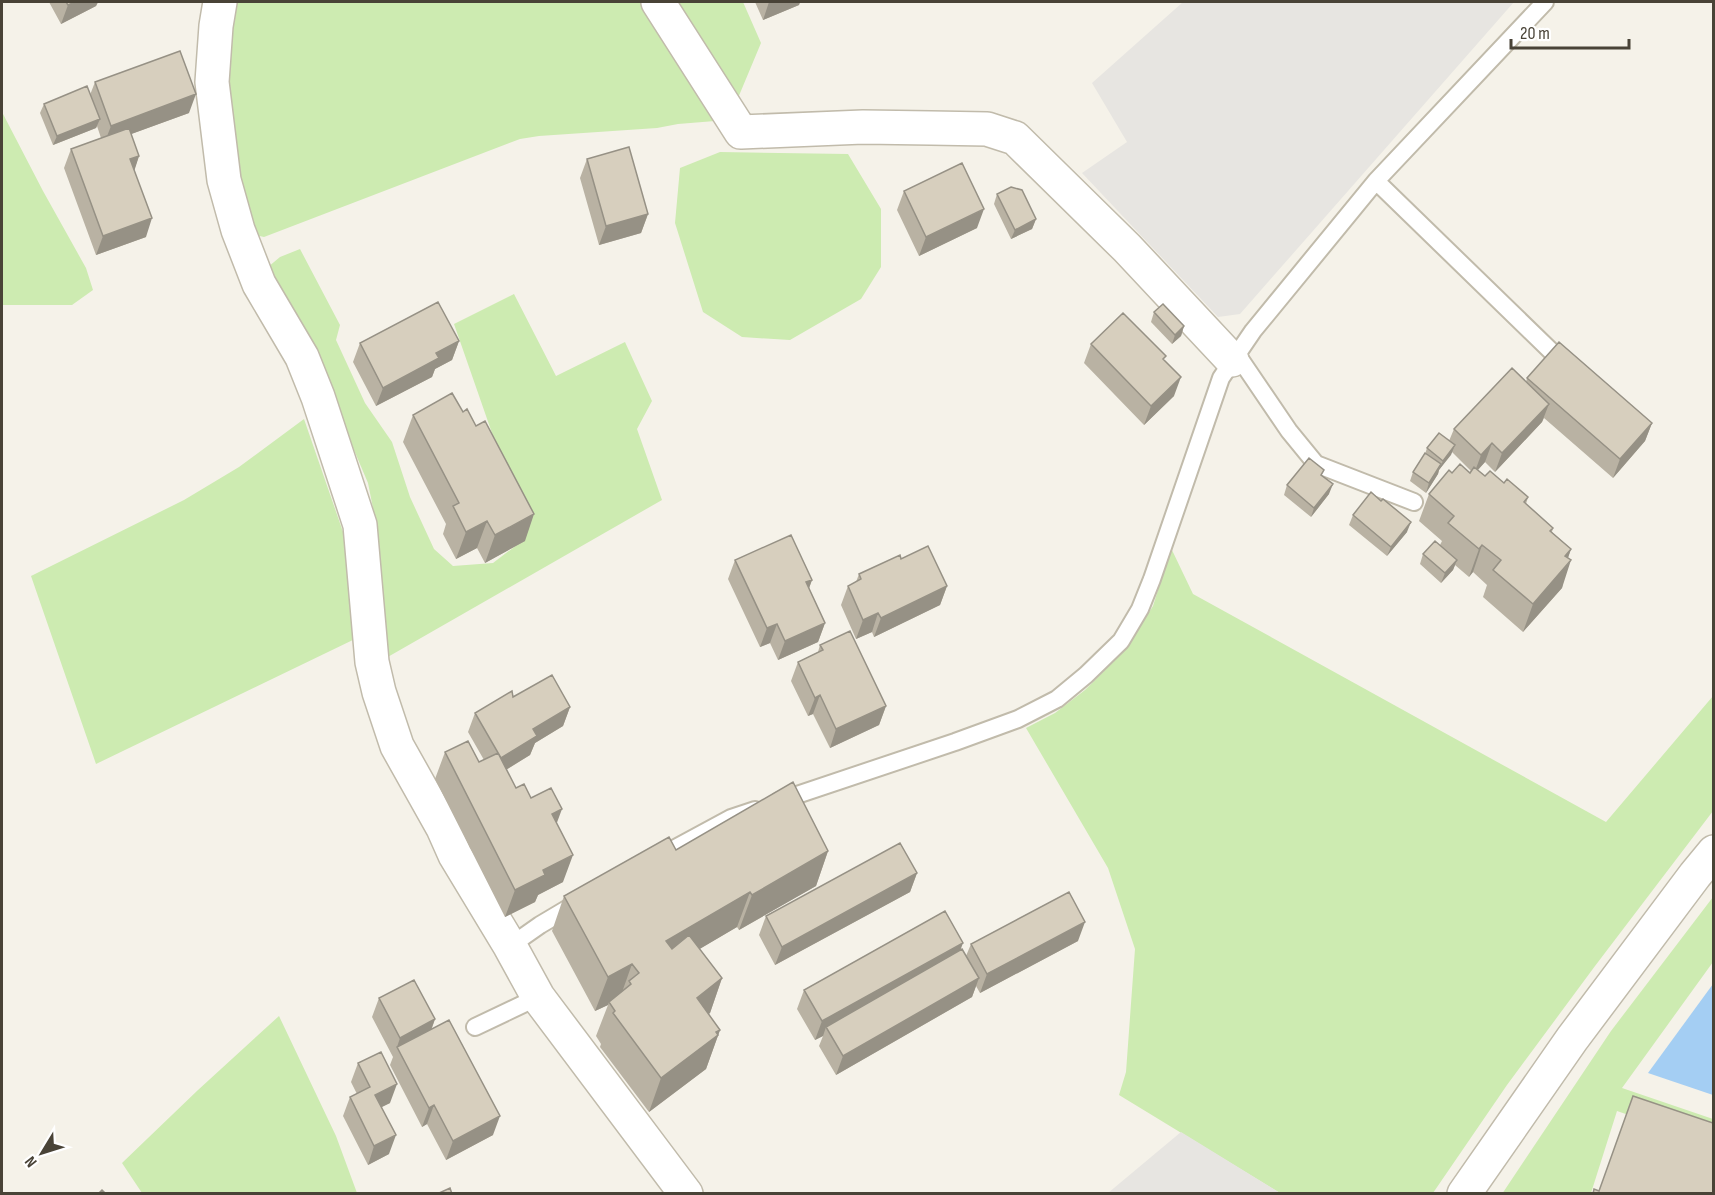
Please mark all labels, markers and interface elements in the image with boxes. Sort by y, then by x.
scale bar [1511,12,1630,50]
text: 20 m [1520,23,1550,44]
north arrow [12,1123,72,1183]
text: N [21,1152,41,1171]

